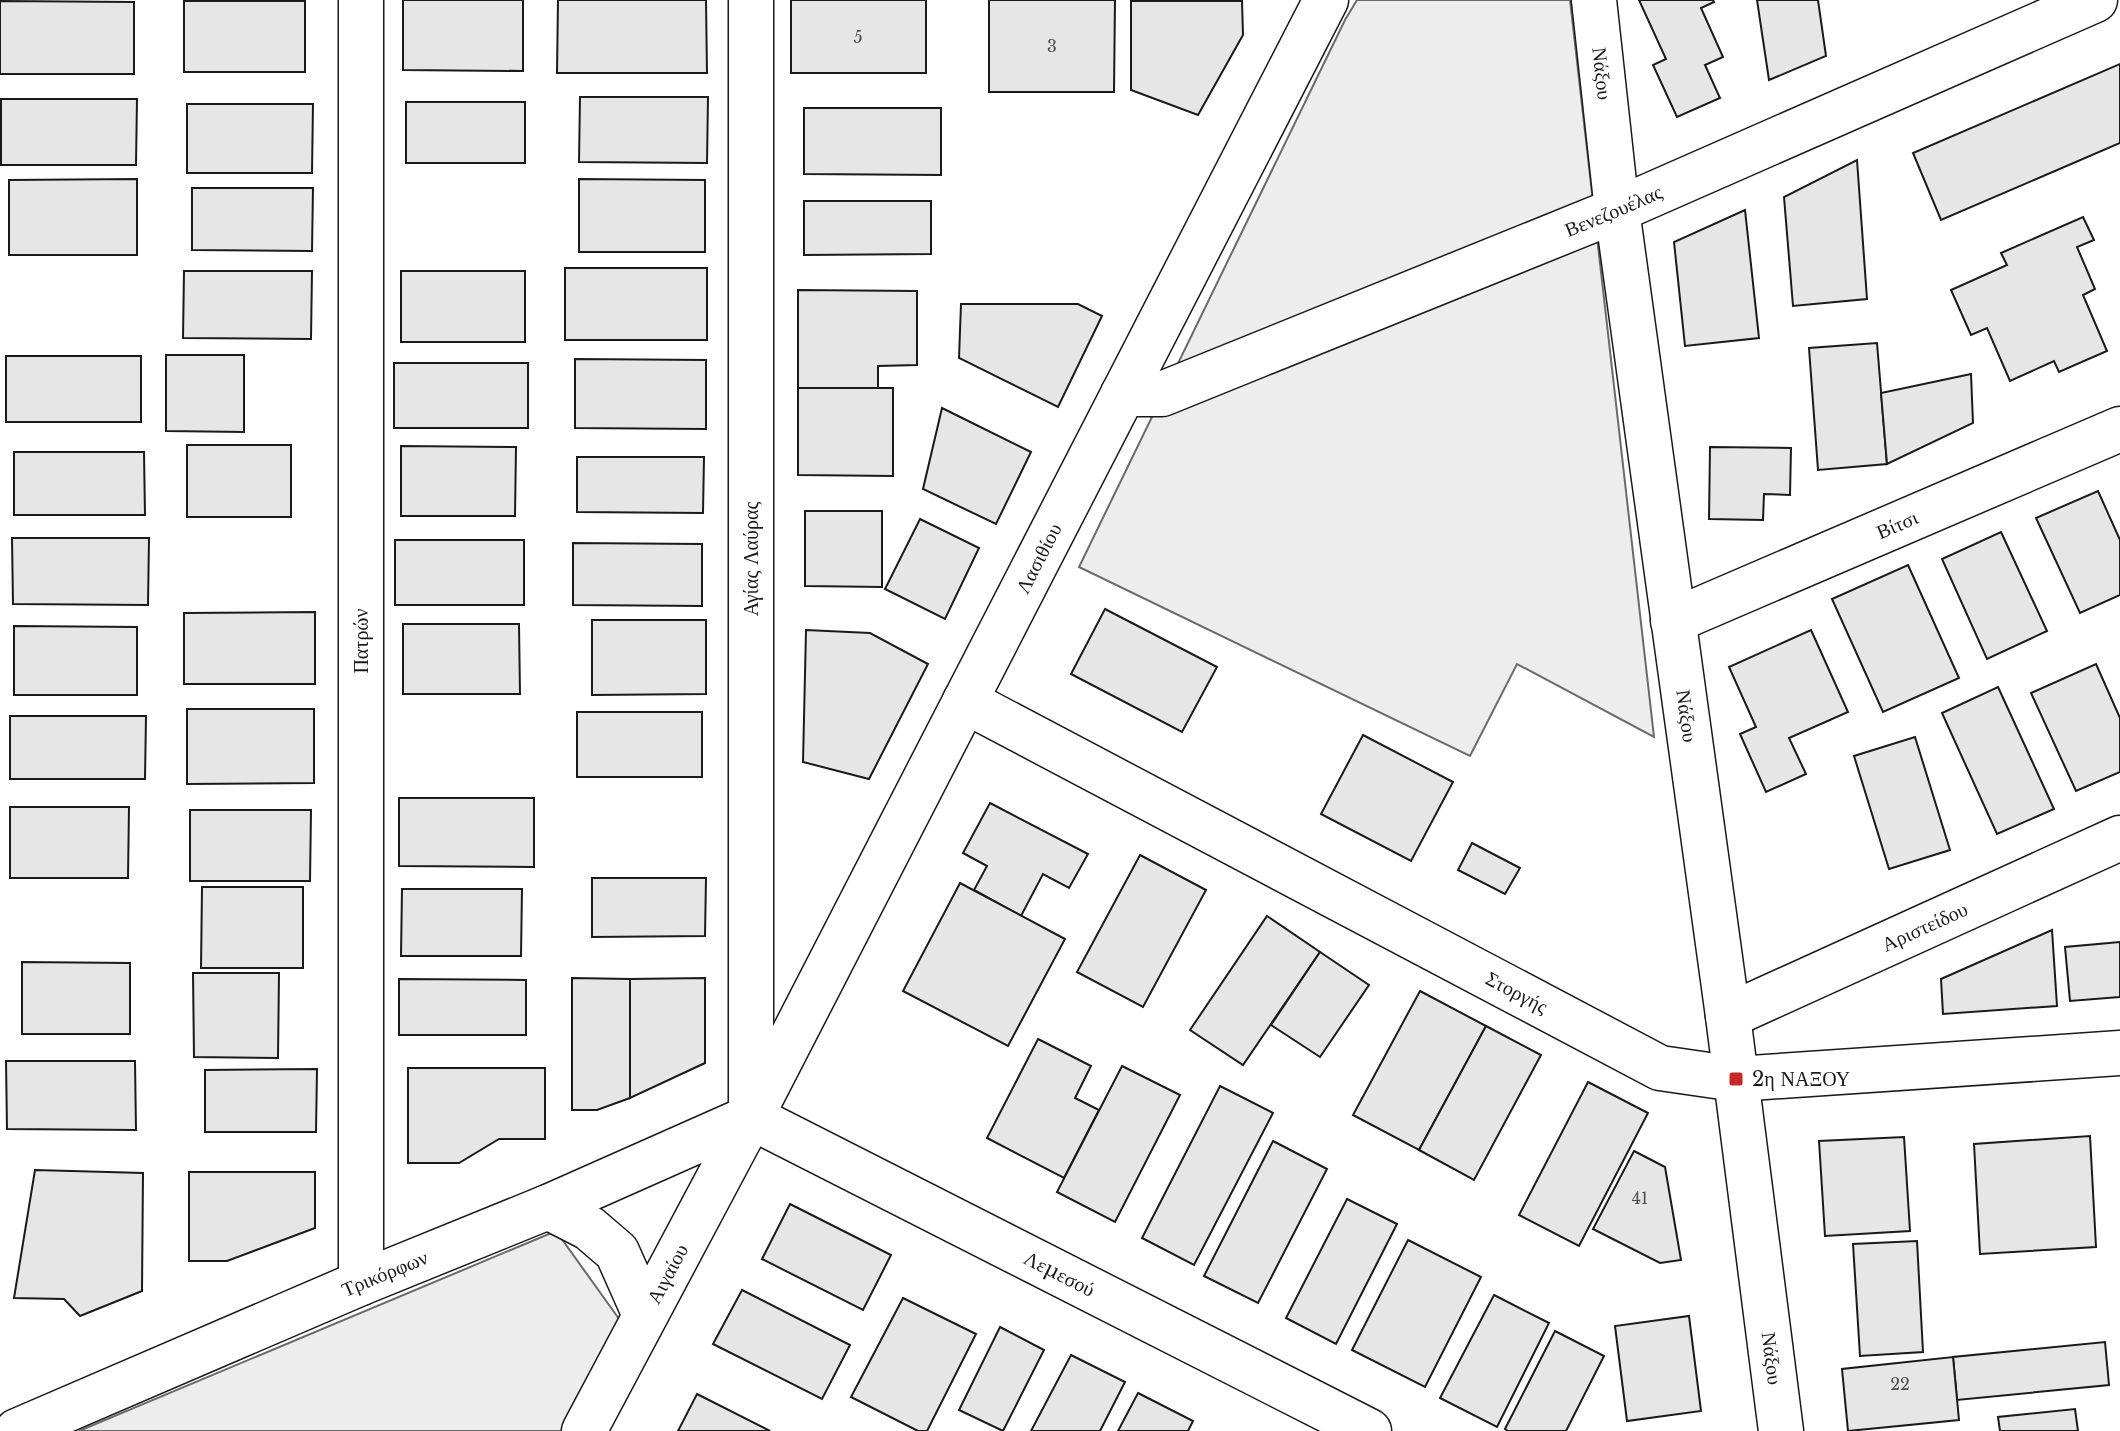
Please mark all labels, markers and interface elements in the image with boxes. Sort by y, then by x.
house number: 5 [853,27,863,47]
house number: 3 [1047,36,1057,56]
street label: Νάξου [1587,46,1617,101]
street label: Βενεζουέλας [1561,180,1666,242]
street label: Αγίας Λαύρας [739,502,763,616]
street label: Βίτσι [1873,505,1922,544]
street label: Λασιθίου [1011,519,1067,598]
street label: Πατρών [349,608,373,674]
street label: Νάξου [1671,688,1702,744]
street label: Αριστείδου [1878,897,1972,957]
street label: Στοργής [1482,966,1552,1019]
place label: 2η ΝΑΞΟΥ [1752,1067,1850,1091]
marker: 2η ΝΑΞΟΥ [1727,1070,1745,1088]
house number: 41 [1632,1188,1648,1208]
street label: Αιγαίου [642,1240,693,1308]
street label: Τρικόρφων [338,1245,431,1302]
street label: Λεμεσού [1020,1246,1099,1302]
street label: Νάξου [1756,1331,1787,1386]
house number: 22 [1890,1374,1910,1394]

